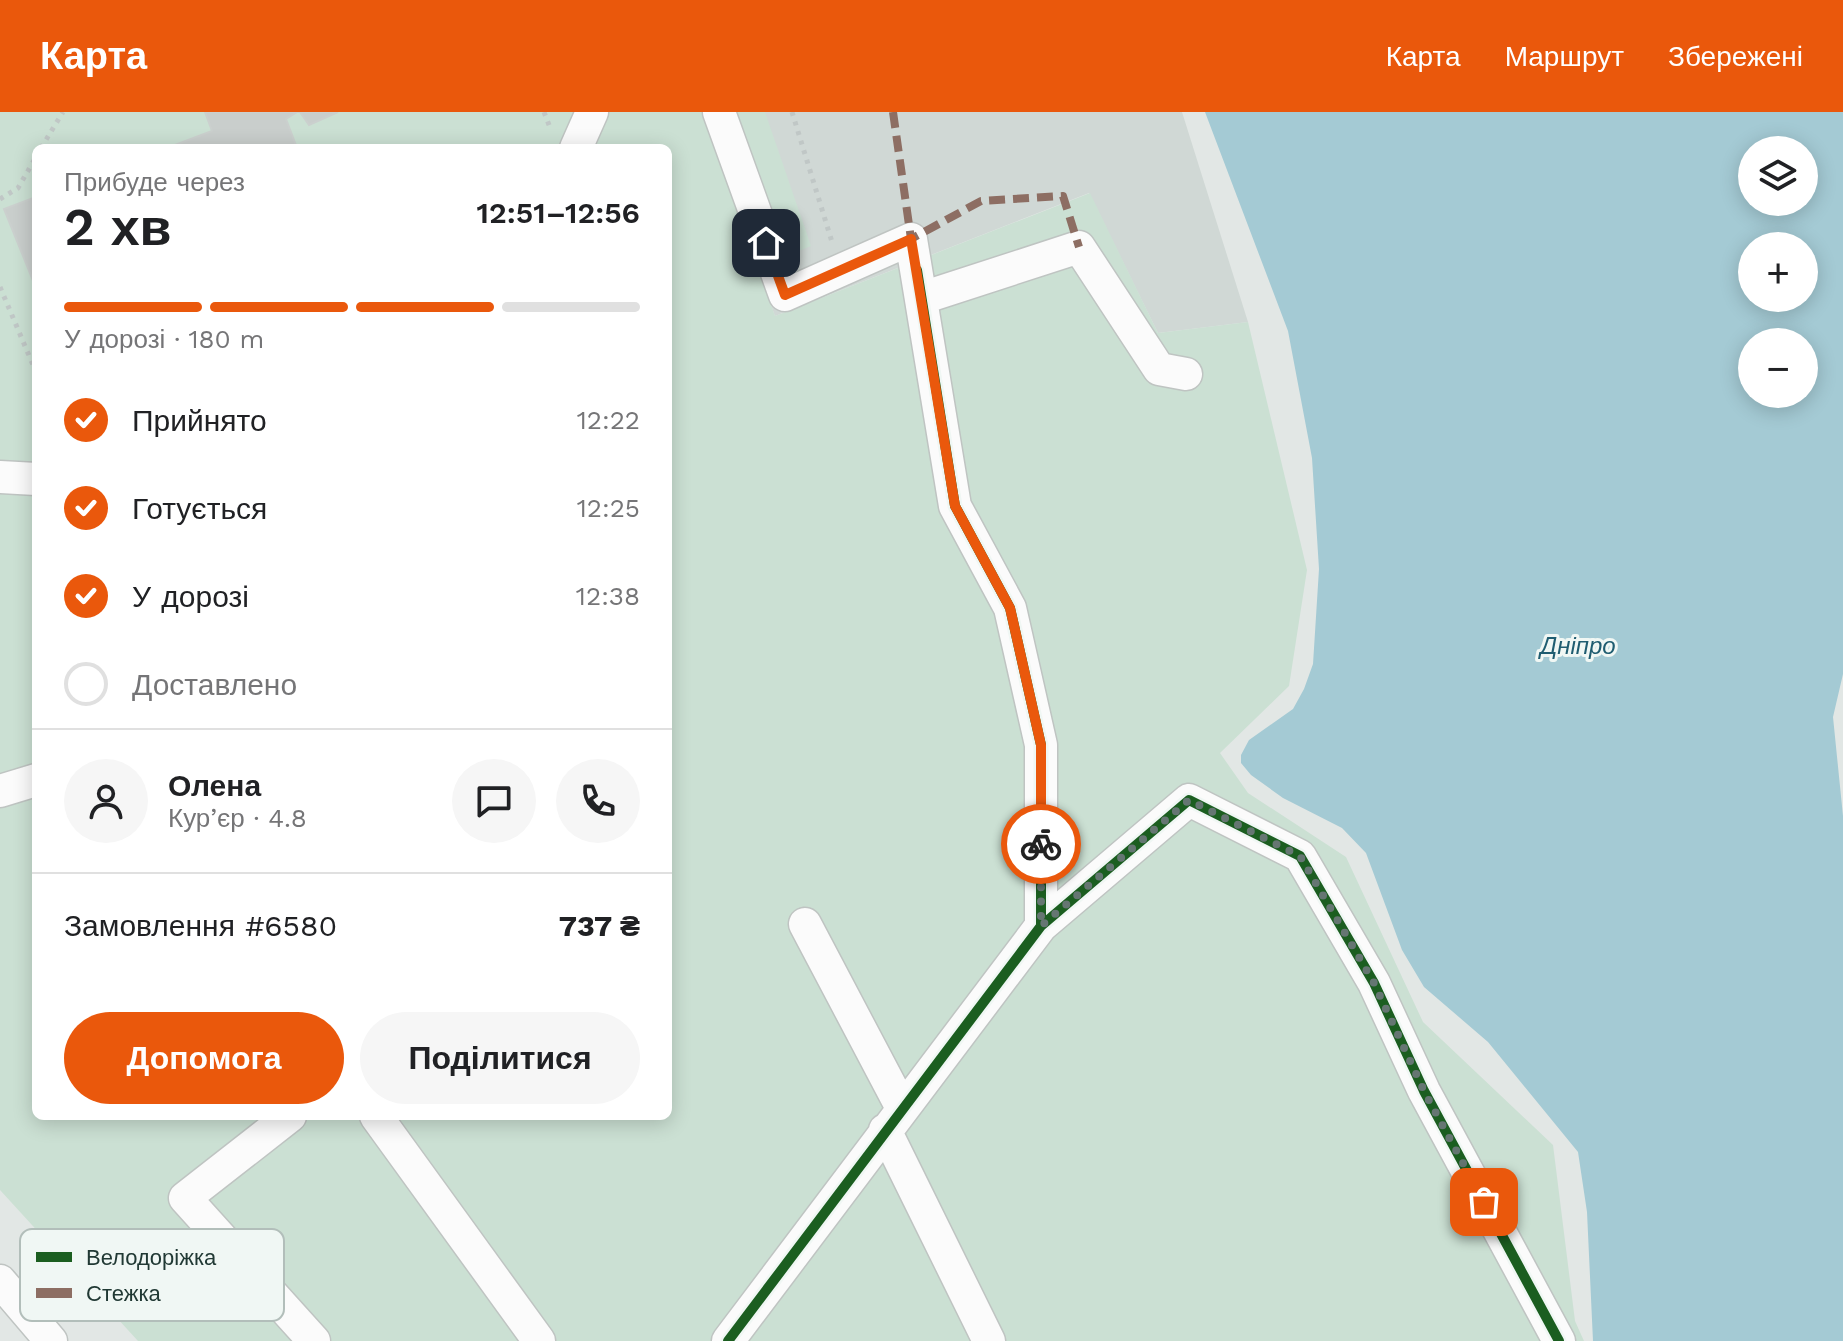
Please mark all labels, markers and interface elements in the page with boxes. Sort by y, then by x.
text: Карта [40,34,147,78]
text: Карта [1386,40,1461,73]
text: Маршрут [1505,40,1624,73]
text: Збережені [1668,40,1803,73]
map controls [1738,136,1818,408]
button: layers [1738,136,1818,216]
text: Прибуде через [64,167,245,197]
text: 12:51–12:56 [477,195,640,230]
text: 2 хв [64,197,172,258]
pin [732,209,800,277]
icon: home [744,221,788,265]
button: + [1738,232,1818,312]
text: У дорозі · 180 m [64,324,264,354]
button: − [1738,328,1818,408]
icon: check [64,398,108,442]
text: Прийнято [132,403,267,438]
text: 12:22 [577,405,640,435]
icon: check [64,486,108,530]
text: Готується [132,491,267,526]
text: 12:25 [577,493,640,523]
icon: check [64,574,108,618]
text: У дорозі [132,579,249,614]
text: 12:38 [576,581,640,611]
water label: Дніпро [1537,632,1616,660]
text: Доставлено [132,667,297,702]
button: person [64,759,148,843]
button: chat [452,759,536,843]
button: phone [556,759,640,843]
text: Олена [168,768,261,803]
text: Кур’єр · 4.8 [168,803,307,833]
courier [1001,804,1081,884]
icon: bike [1019,822,1063,866]
text: Замовлення #6580 [64,908,337,943]
text: 737 ₴ [559,908,640,943]
button: Допомога [64,1012,344,1104]
button: Поділитися [360,1012,640,1104]
pin [1450,1168,1518,1236]
icon: bag [1462,1180,1506,1224]
legend [20,1229,284,1321]
text: Велодоріжка [86,1245,217,1270]
text: Стежка [86,1281,162,1306]

